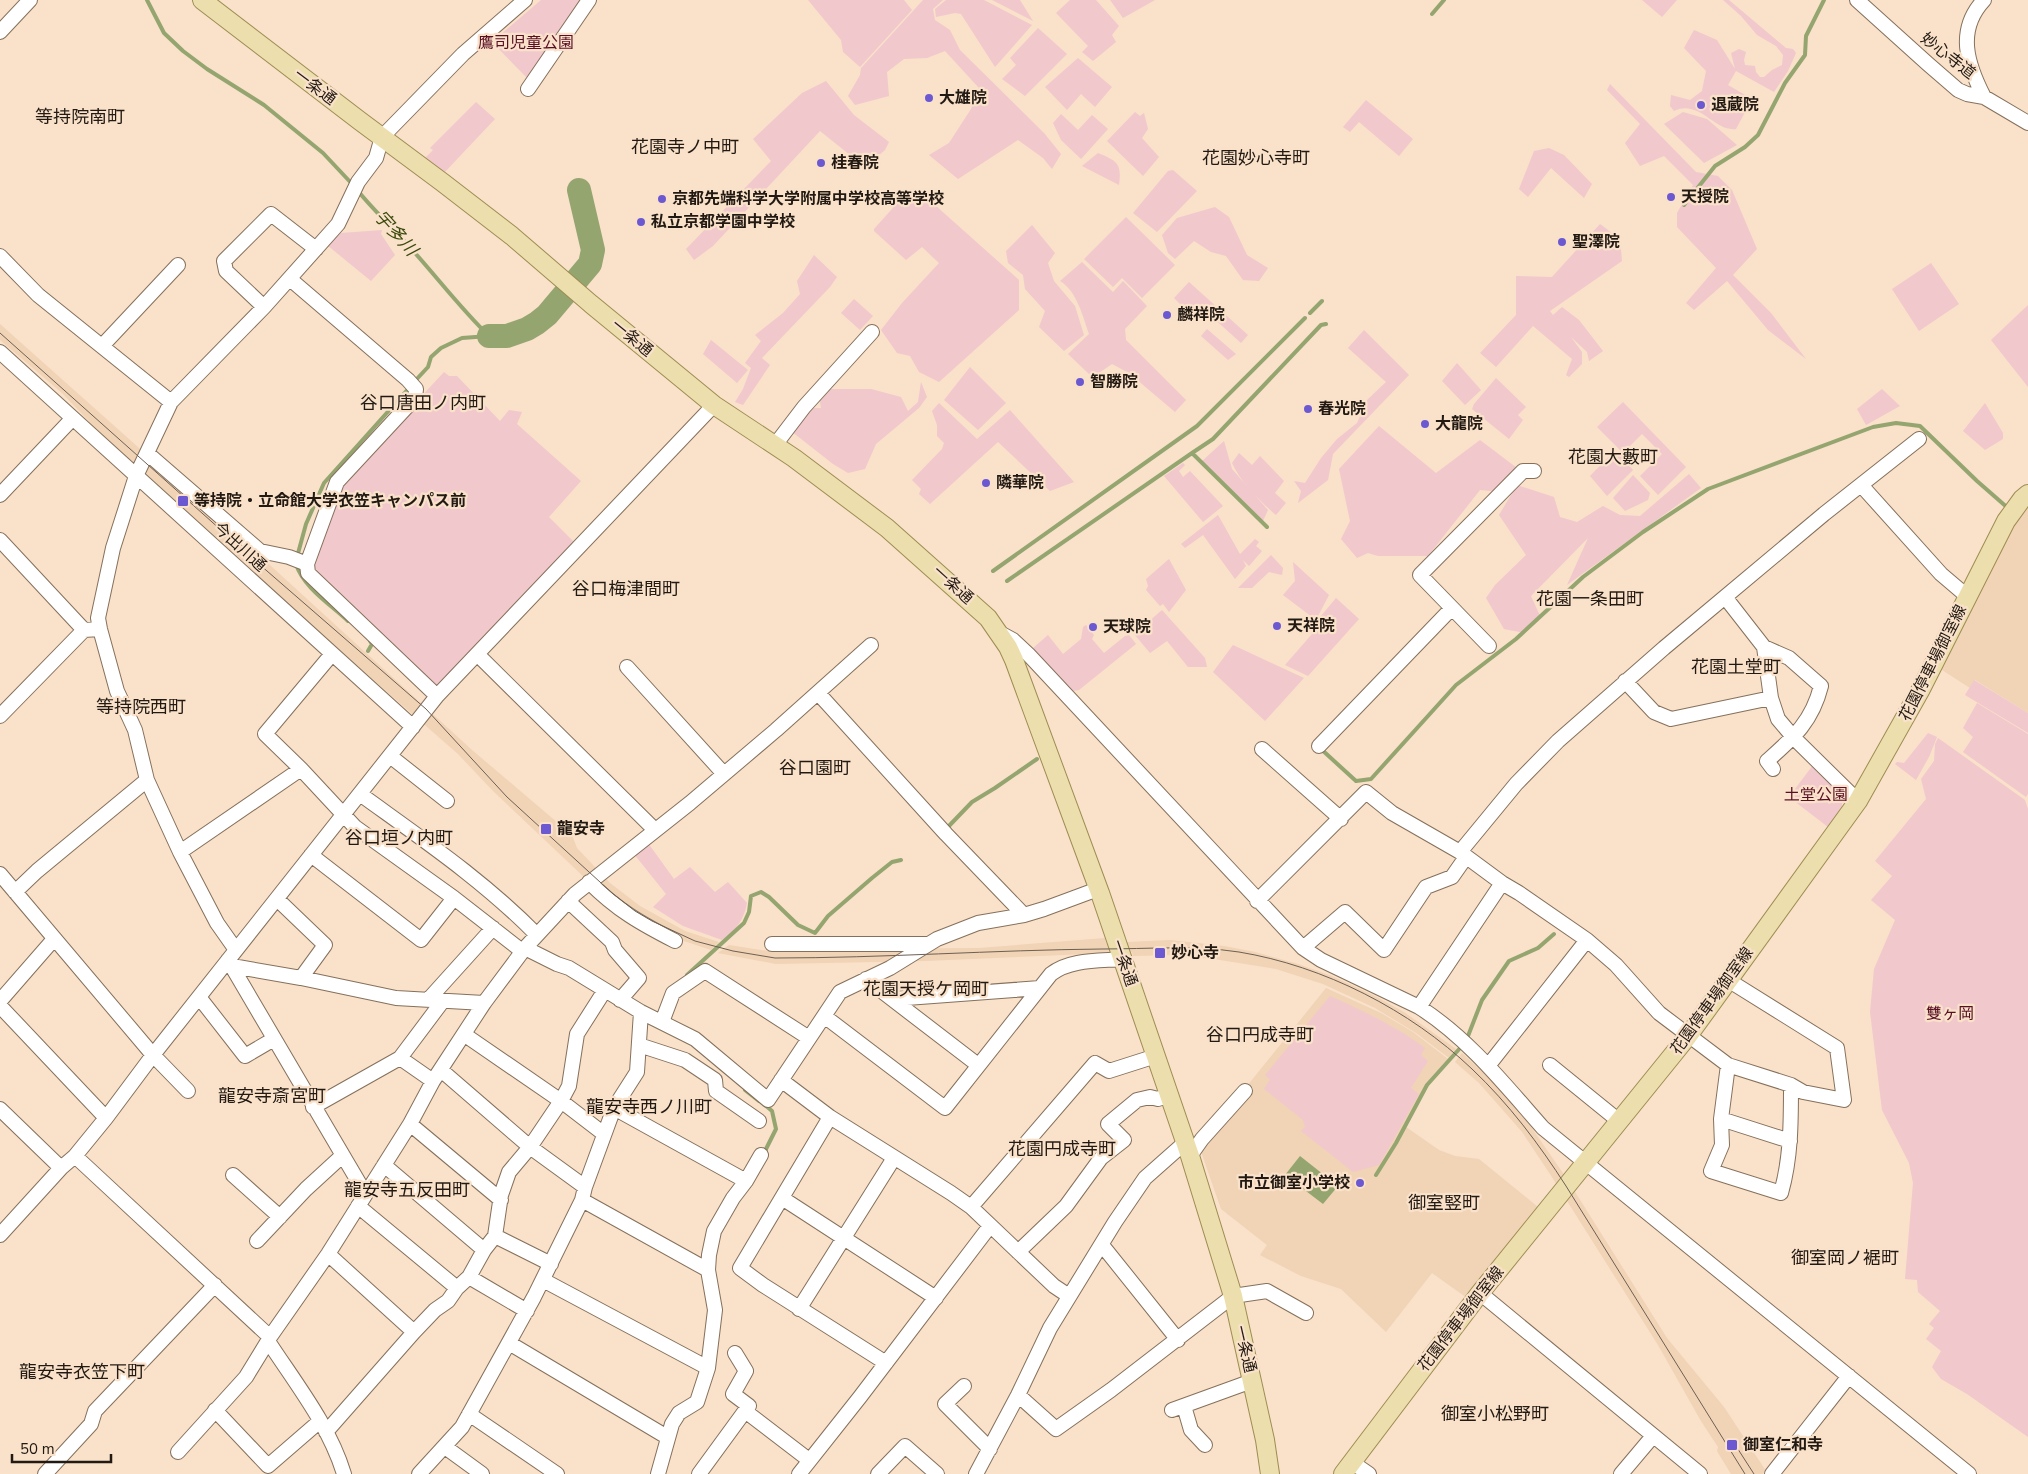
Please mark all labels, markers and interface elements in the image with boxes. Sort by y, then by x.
street label: 妙心寺道 [1916,28,1980,84]
park label: 鷹司児童公園 [478,32,574,54]
street label: 一条通 [289,64,341,110]
place label: 大雄院 [939,87,987,109]
marker: 大雄院 [923,92,935,104]
place label: 退蔵院 [1711,94,1759,116]
marker: 退蔵院 [1695,99,1707,111]
district label: 等持院南町 [35,105,125,129]
district label: 花園寺ノ中町 [631,135,739,159]
district label: 花園妙心寺町 [1202,146,1310,170]
place label: 桂春院 [831,152,879,174]
marker: 桂春院 [815,157,827,169]
place label: 天授院 [1681,186,1729,208]
place label: 京都先端科学大学附属中学校高等学校 [672,188,944,210]
marker: 天授院 [1665,191,1677,203]
marker: 京都先端科学大学附属中学校高等学校 [656,193,668,205]
water label: 宇多川 [369,205,424,263]
place label: 私立京都学園中学校 [651,211,795,233]
marker: 私立京都学園中学校 [635,216,647,228]
place label: 聖澤院 [1572,231,1620,253]
marker: 聖澤院 [1556,236,1568,248]
place label: 麟祥院 [1177,304,1225,326]
marker: 麟祥院 [1161,309,1173,321]
street label: 一条通 [606,314,658,362]
place label: 智勝院 [1090,371,1138,393]
marker: 智勝院 [1074,376,1086,388]
district label: 谷口唐田ノ内町 [360,391,486,415]
place label: 春光院 [1318,398,1366,420]
marker: 春光院 [1302,403,1314,415]
place label: 大龍院 [1435,413,1483,435]
marker: 大龍院 [1419,418,1431,430]
district label: 花園大藪町 [1568,445,1658,469]
place label: 隣華院 [996,472,1044,494]
marker: 隣華院 [980,477,992,489]
place label: 等持院・立命館大学衣笠キャンパス前 [194,490,466,512]
marker: 等持院・立命館大学衣笠キャンパス前 [176,494,190,508]
street label: 今出川通 [209,517,271,577]
street label: 一条通 [928,561,978,609]
district label: 谷口梅津間町 [572,577,680,601]
district label: 花園一条田町 [1536,587,1644,611]
street label: 花園停車場御室線 [1894,601,1972,725]
place label: 天祥院 [1287,615,1335,637]
place label: 天球院 [1103,616,1151,638]
marker: 天祥院 [1271,620,1283,632]
marker: 天球院 [1087,621,1099,633]
district label: 花園土堂町 [1691,655,1781,679]
district label: 等持院西町 [96,695,186,719]
district label: 谷口園町 [779,756,851,780]
park label: 土堂公園 [1784,784,1848,806]
place label: 龍安寺 [557,818,605,840]
marker: 龍安寺 [539,822,553,836]
district label: 谷口垣ノ内町 [345,826,453,850]
street label: 一条通 [1106,937,1142,989]
place label: 妙心寺 [1171,942,1219,964]
street label: 花園停車場御室線 [1665,943,1759,1059]
marker: 妙心寺 [1153,946,1167,960]
district label: 花園天授ケ岡町 [863,977,989,1001]
park label: 雙ヶ岡 [1926,1003,1974,1025]
district label: 谷口円成寺町 [1206,1023,1314,1047]
district label: 龍安寺斎宮町 [218,1084,326,1108]
district label: 龍安寺西ノ川町 [586,1095,712,1119]
district label: 花園円成寺町 [1008,1137,1116,1161]
place label: 市立御室小学校 [1238,1172,1350,1194]
marker: 市立御室小学校 [1354,1177,1366,1189]
district label: 龍安寺五反田町 [344,1178,470,1202]
district label: 御室竪町 [1408,1191,1480,1215]
district label: 御室岡ノ裾町 [1791,1246,1899,1270]
street label: 花園停車場御室線 [1413,1262,1509,1376]
street label: 一条通 [1229,1323,1261,1375]
district label: 龍安寺衣笠下町 [19,1360,145,1384]
district label: 御室小松野町 [1441,1402,1549,1426]
scale bar [12,1432,111,1464]
place label: 御室仁和寺 [1743,1434,1823,1456]
marker: 御室仁和寺 [1725,1438,1739,1452]
text: 50 m [20,1439,55,1459]

